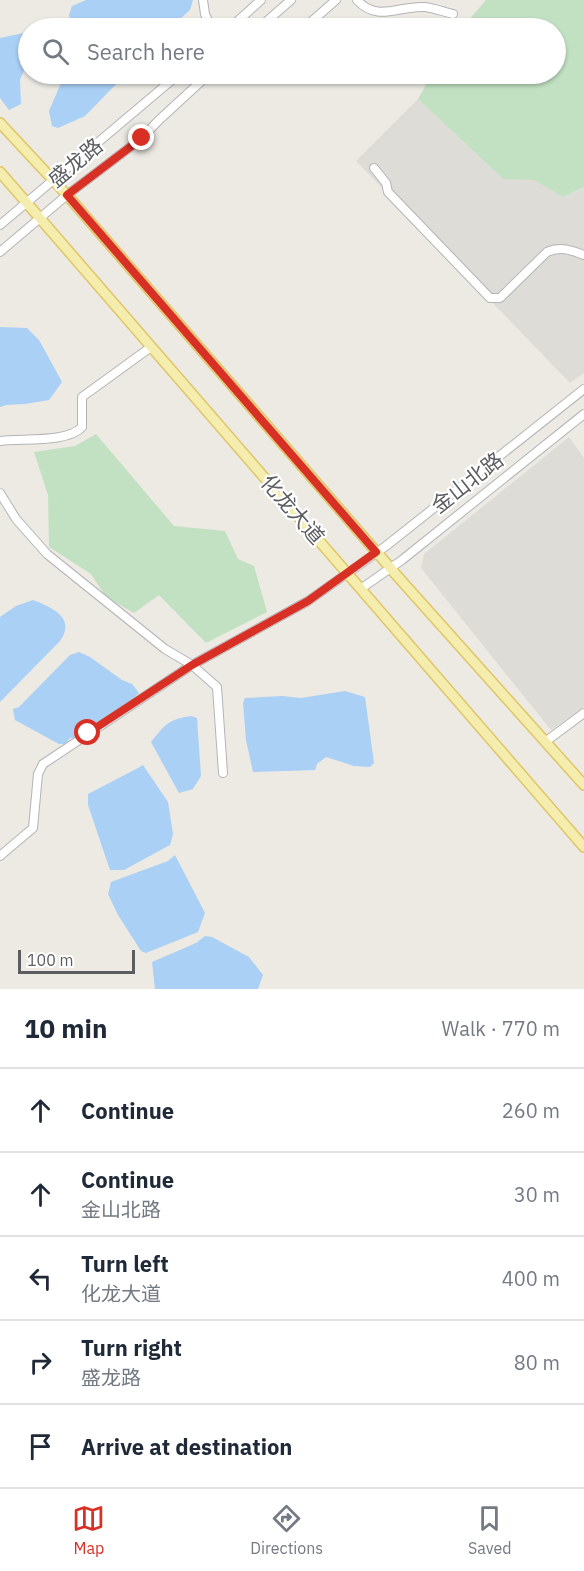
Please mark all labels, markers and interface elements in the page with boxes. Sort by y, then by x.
search box [18,18,566,84]
icon: search [39,35,72,68]
text: Search here [87,37,205,66]
route end [128,124,154,150]
street label: 盛龙路 [42,131,108,193]
street label: 金山北路 [425,445,509,519]
street label: 化龙大道 [255,468,331,550]
route start [74,719,100,745]
scale bar [18,947,135,974]
text: 100 m [27,950,74,970]
text: 10 min [24,1011,108,1045]
text: Walk · 770 m [442,1015,560,1042]
icon: ahead [24,1094,57,1127]
text: Continue [81,1096,174,1125]
text: 260 m [502,1097,560,1124]
text: Continue [81,1165,174,1194]
icon: ahead [24,1178,57,1211]
text: 30 m [514,1181,560,1208]
text: 金山北路 [81,1196,161,1223]
text: Turn left [81,1249,169,1278]
icon: left [24,1262,57,1295]
text: 400 m [502,1265,560,1292]
text: 化龙大道 [81,1280,161,1307]
text: Turn right [81,1333,182,1362]
icon: right [24,1346,57,1379]
text: 80 m [514,1349,560,1376]
text: 盛龙路 [81,1364,141,1391]
icon: arrive [24,1430,57,1463]
text: Arrive at destination [81,1432,292,1461]
tab: Map [72,1502,105,1558]
tab: Directions [250,1502,323,1558]
tab: Saved [468,1502,512,1558]

